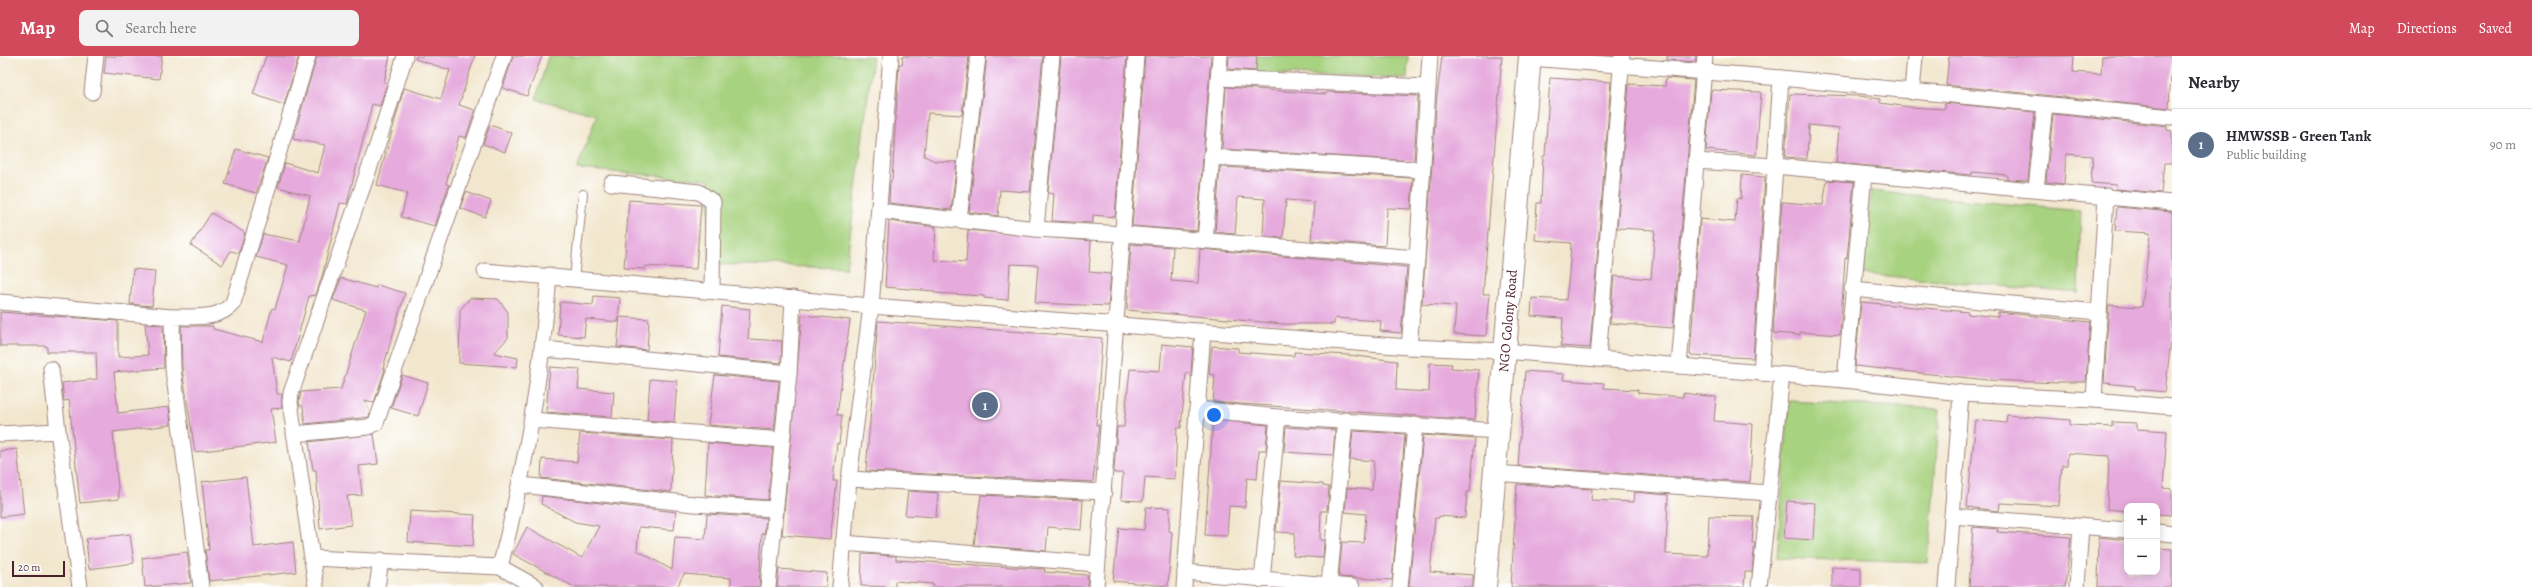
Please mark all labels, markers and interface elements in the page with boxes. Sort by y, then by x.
search box [79,10,359,46]
text: Map [20,15,55,41]
icon: search [93,17,115,39]
text: Search here [125,18,197,38]
text: Map [2349,19,2375,38]
text: Directions [2397,19,2457,38]
text: Saved [2479,19,2512,38]
text: Nearby [2188,71,2239,94]
text: HMWSSB - Green Tank [2226,126,2371,146]
text: 1 [2199,136,2203,153]
text: 90 m [2490,136,2516,153]
text: Public building [2226,146,2306,163]
street label: NGO Colony Road [1494,268,1522,373]
pin: 1 [972,390,998,420]
your location [1204,405,1224,425]
map controls [2124,503,2160,575]
button: + [2124,503,2160,539]
button: − [2124,539,2160,575]
scale bar [12,559,65,578]
text: 20 m [18,560,40,575]

